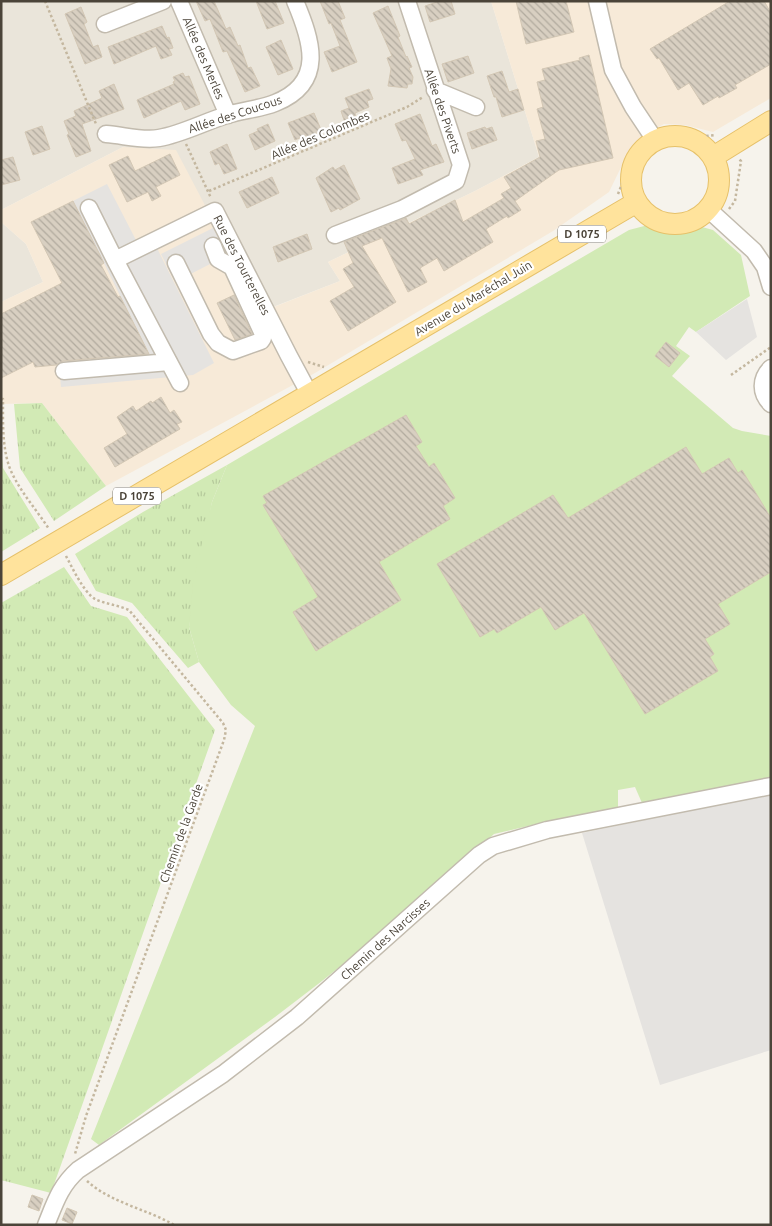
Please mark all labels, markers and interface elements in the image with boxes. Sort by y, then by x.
street label: Allée des Merles [181,15,227,101]
street label: Allée des Piverts [422,67,464,155]
street label: Allée des Coucous [187,93,283,135]
street label: Allée des Colombes [269,108,371,162]
street label: Rue des Tourterelles [211,213,273,317]
road number: D 1075 [558,225,606,242]
street label: Avenue du Maréchal Juin [412,258,534,338]
road number: D 1075 [113,488,161,504]
street label: Chemin de la Garde [157,782,205,884]
street label: Chemin des Narcisses [338,896,432,982]

